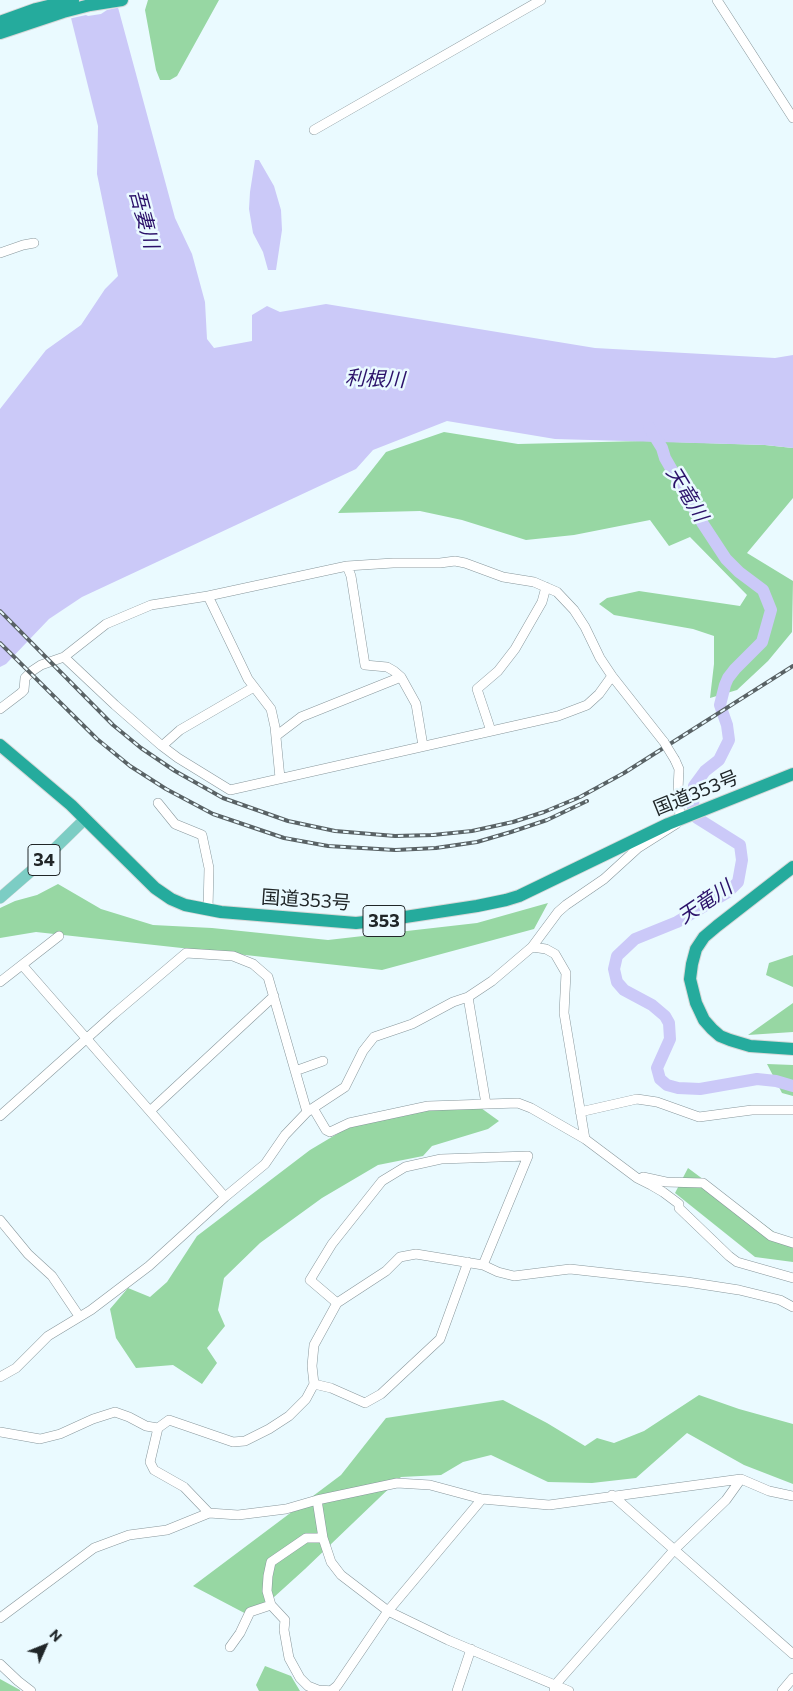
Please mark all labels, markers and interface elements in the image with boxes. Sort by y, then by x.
water label: 吾妻川 [125,187,163,251]
water label: 利根川 [345,366,405,392]
water label: 天竜川 [661,462,713,526]
street label: 国道353号 [650,766,742,820]
road number: 34 [28,844,60,876]
water label: 天竜川 [673,875,737,929]
street label: 国道353号 [261,886,351,914]
road number: 353 [363,906,405,936]
north arrow [20,1621,70,1671]
text: N [46,1626,66,1645]

